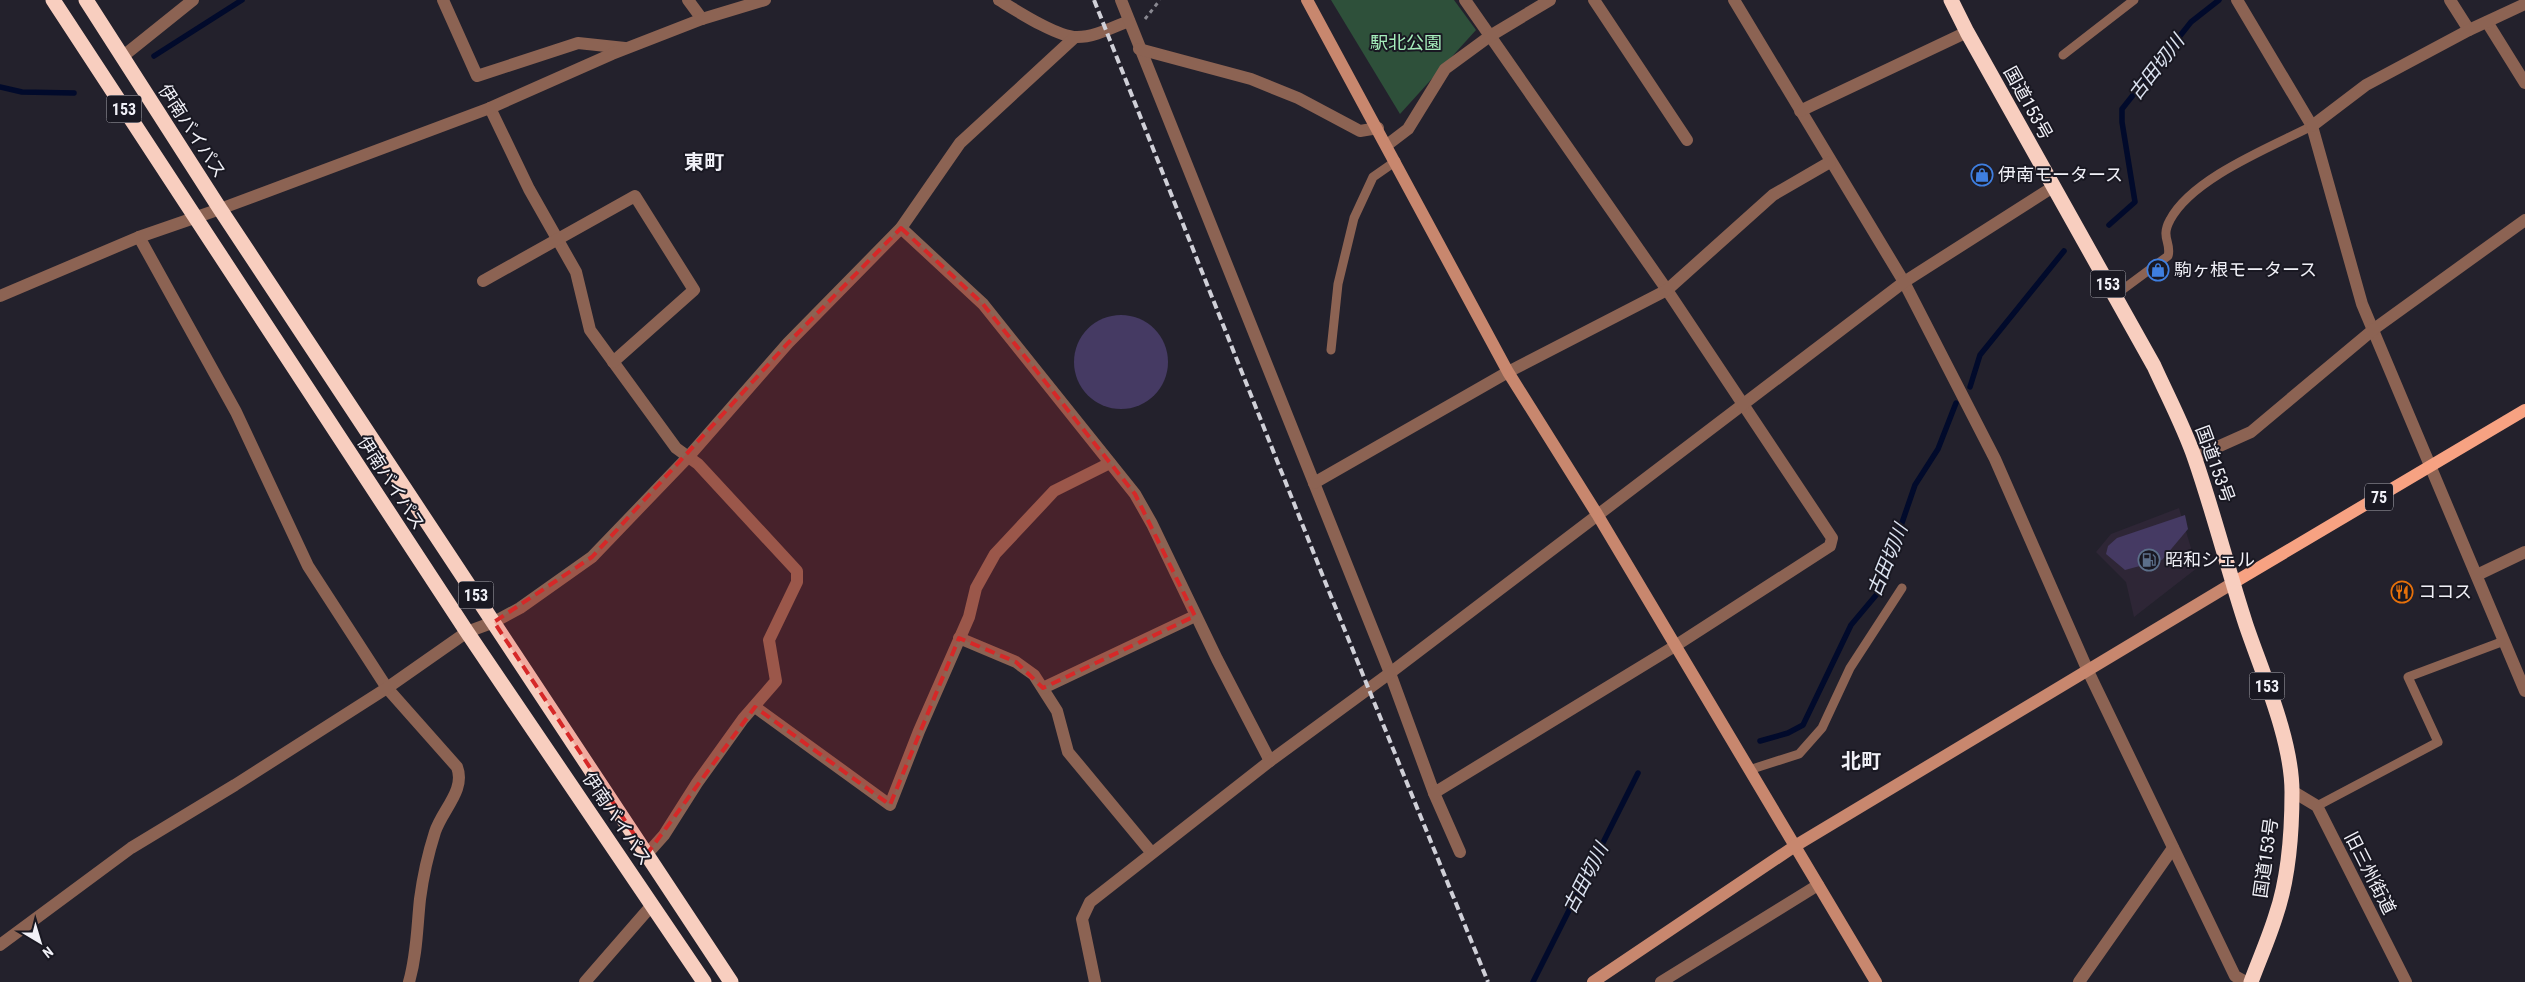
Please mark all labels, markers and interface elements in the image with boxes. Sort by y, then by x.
water label: 古田切川 [2124,29,2190,104]
park label: 駅北公園 [1370,32,1442,53]
street label: 国道153号 [2000,62,2057,143]
street label: 伊南バイパス [154,80,231,182]
road number: 153 [106,96,142,122]
district label: 東町 [684,150,724,174]
shop icon: 伊南モータース [1970,163,1994,187]
place label: 伊南モータース [1998,164,2123,185]
shop icon: 駒ヶ根モータース [2146,258,2170,282]
place label: 駒ヶ根モータース [2174,259,2317,280]
road number: 153 [2090,270,2126,298]
street label: 国道153号 [2192,422,2239,505]
street label: 伊南バイパス [353,432,430,534]
road number: 75 [2365,484,2393,511]
water label: 古田切川 [1863,519,1913,600]
fuel station icon: 昭和シェル [2137,548,2161,572]
place label: 昭和シェル [2165,549,2255,570]
restaurant icon: ココス [2390,580,2414,604]
place label: ココス [2418,581,2472,602]
road number: 153 [458,582,494,608]
road number: 153 [2250,672,2284,699]
district label: 北町 [1841,749,1881,773]
street label: 伊南バイパス [579,768,656,869]
street label: 国道153号 [2249,817,2282,899]
street label: 旧三州街道 [2341,828,2400,918]
water label: 古田切川 [1558,837,1614,917]
north arrow [15,917,65,967]
text: N [40,943,56,961]

